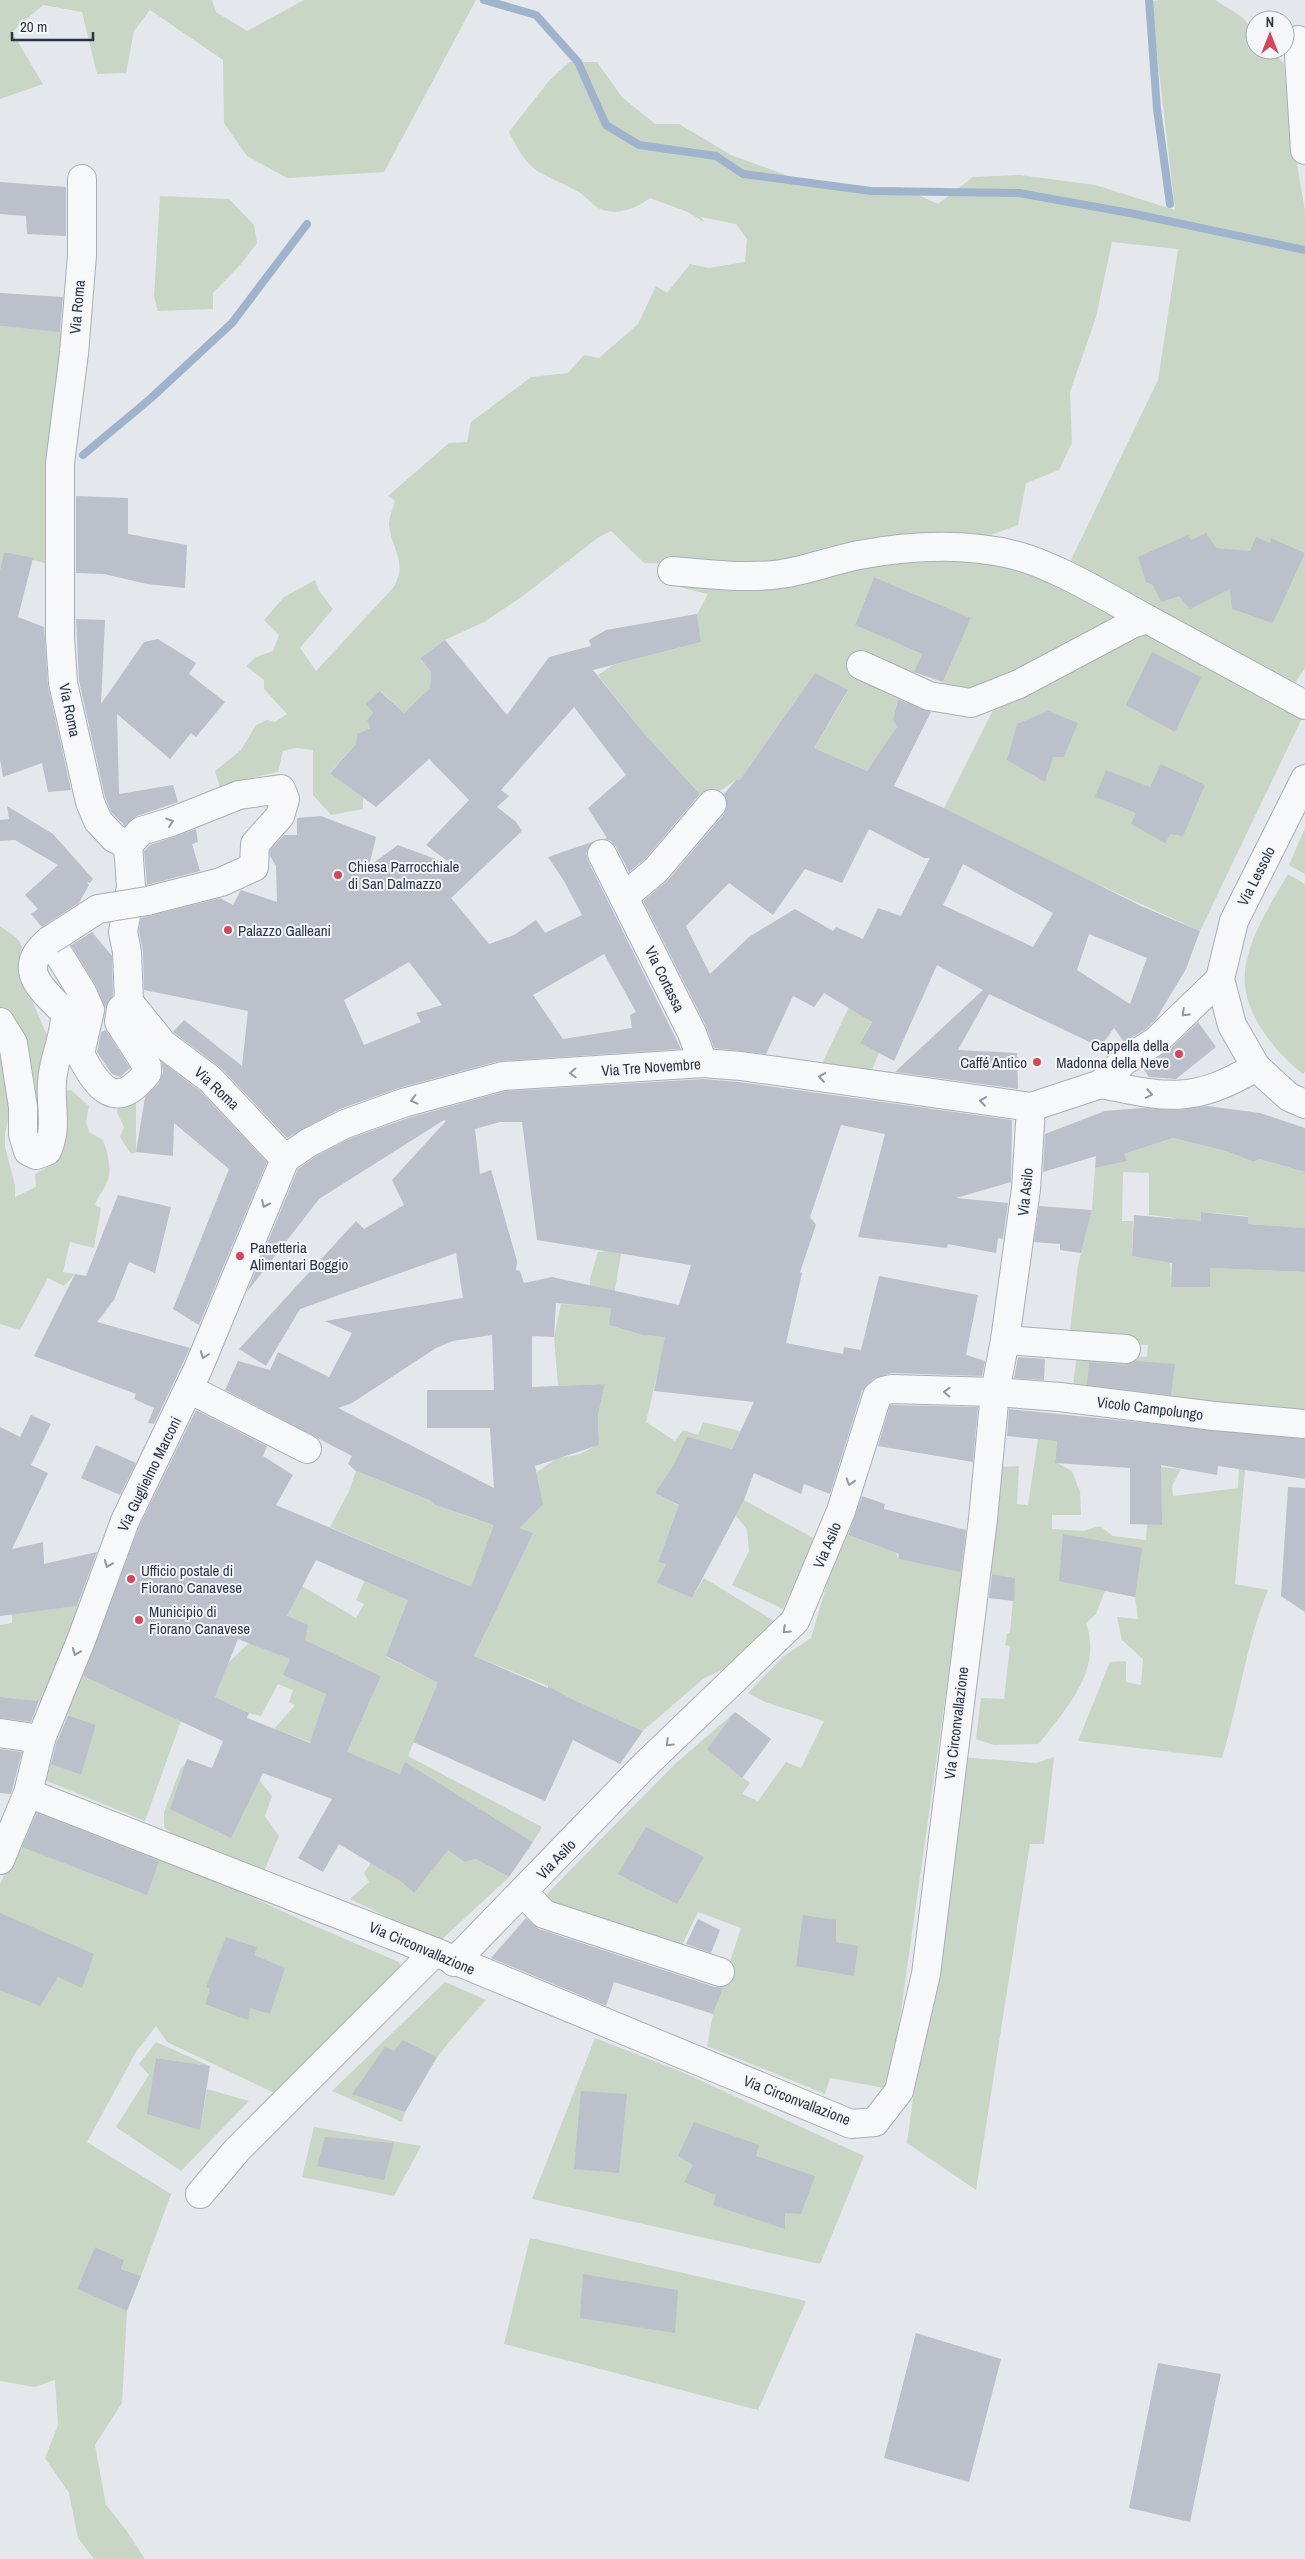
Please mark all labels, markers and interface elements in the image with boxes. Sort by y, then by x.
scale bar [12,10,94,42]
north arrow [1245,10,1295,60]
text: N [1266,13,1274,31]
text: 20 m [20,16,47,37]
street label: Via Roma [64,279,90,335]
street label: Via Roma [54,681,86,739]
one-way arrow [165,818,173,828]
street label: Via Lessolo [1232,843,1280,909]
place label: Chiesa Parrocchiale di San Dalmazzo [348,856,460,894]
marker: Chiesa Parrocchiale di San Dalmazzo [332,869,344,881]
place label: Palazzo Galleani [238,920,331,941]
marker: Palazzo Galleani [222,924,234,936]
street label: Via Cortassa [640,943,690,1016]
one-way arrow [1181,1007,1190,1016]
place label: Cappella della Madonna della Neve [1056,1035,1169,1073]
marker: Cappella della Madonna della Neve [1173,1048,1185,1060]
place label: Caffé Antico [960,1052,1027,1073]
street label: Via Tre Novembre [601,1053,702,1081]
marker: Caffé Antico [1031,1056,1043,1068]
street label: Via Roma [190,1062,244,1114]
one-way arrow [569,1067,577,1078]
one-way arrow [817,1073,826,1083]
one-way arrow [1145,1088,1153,1098]
one-way arrow [410,1095,418,1105]
one-way arrow [978,1096,986,1107]
street label: Via Asilo [1012,1167,1038,1217]
one-way arrow [261,1199,272,1208]
place label: Panetteria Alimentari Boggio [249,1237,349,1275]
marker: Panetteria Alimentari Boggio [234,1250,246,1262]
one-way arrow [200,1350,210,1358]
one-way arrow [942,1386,950,1397]
street label: Vicolo Campolungo [1096,1391,1205,1425]
street label: Via Guglielmo Marconi [112,1413,186,1535]
one-way arrow [845,1477,855,1486]
street label: Via Asilo [808,1519,846,1571]
one-way arrow [104,1559,114,1568]
place label: Ufficio postale di Fiorano Canavese [141,1560,242,1598]
marker: Ufficio postale di Fiorano Canavese [125,1573,137,1585]
place label: Municipio di Fiorano Canavese [149,1601,250,1639]
marker: Municipio di Fiorano Canavese [133,1614,145,1626]
one-way arrow [782,1624,791,1633]
one-way arrow [72,1648,82,1656]
street label: Via Circonvallazione [939,1665,973,1780]
one-way arrow [665,1737,674,1746]
street label: Via Asilo [532,1834,580,1884]
street label: Via Circonvallazione [366,1916,478,1980]
street label: Via Circonvallazione [740,2070,854,2130]

